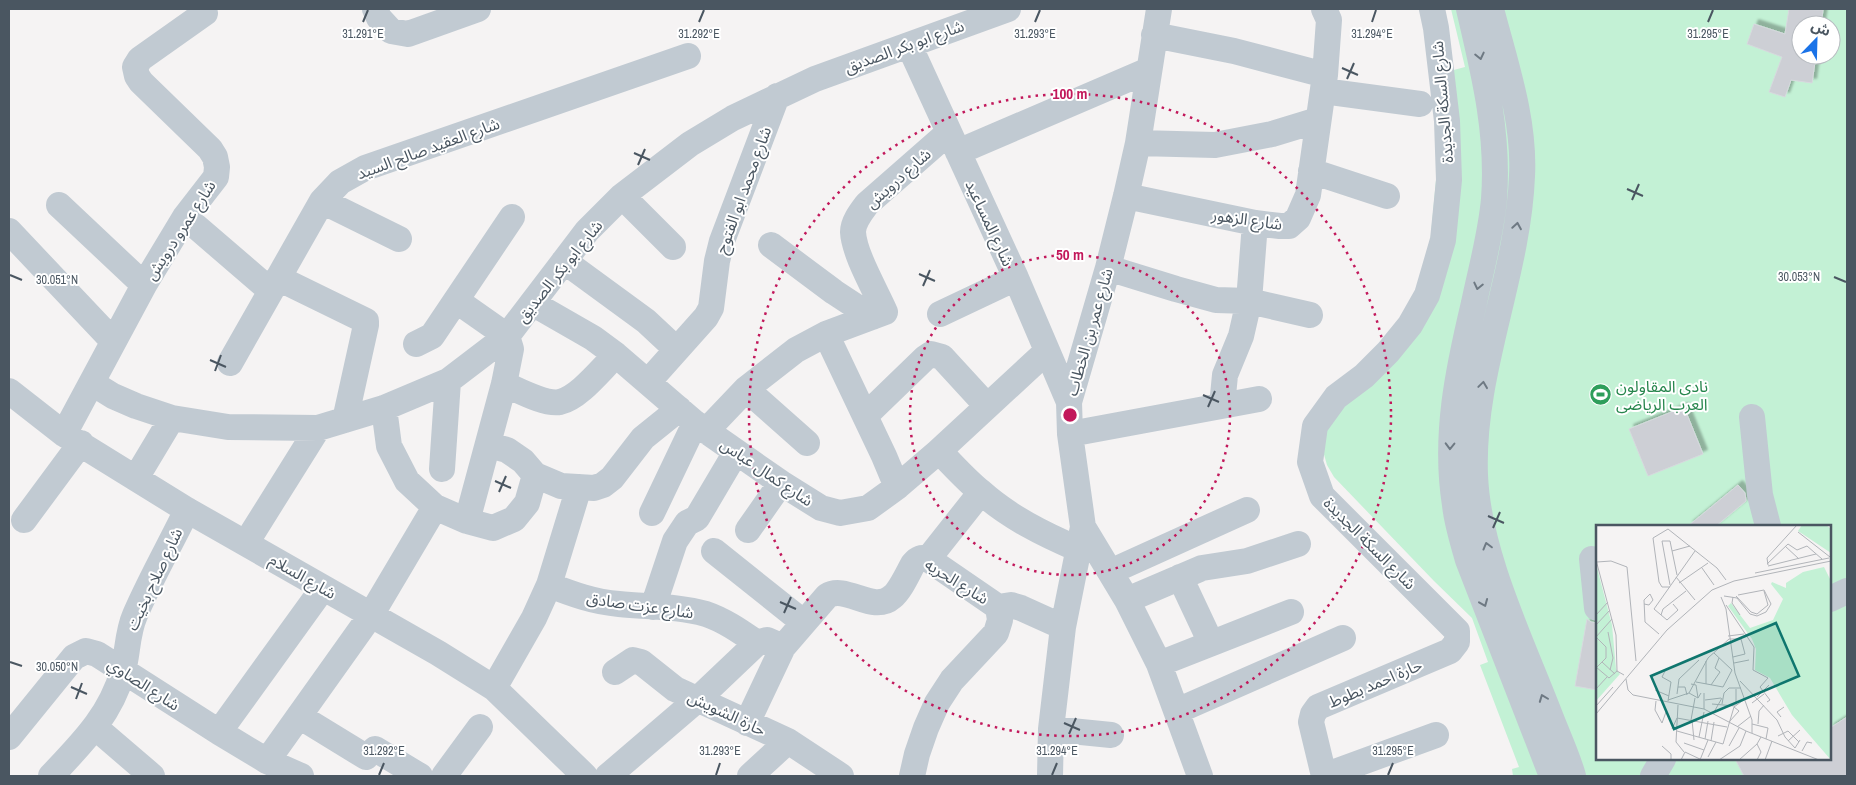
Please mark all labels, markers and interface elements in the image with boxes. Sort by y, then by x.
street label: شارع ابو بكر الصديق [841,14,968,80]
north arrow [1791,15,1841,65]
text: ش [1809,16,1833,40]
text: 31.291°E [342,26,384,42]
text: 31.292°E [678,26,720,42]
text: 31.293°E [1014,26,1056,42]
text: 31.294°E [1351,26,1393,42]
text: 31.295°E [1687,26,1729,42]
street label: شارع السكة الجديدة [1426,40,1460,164]
one-way arrow [1474,52,1485,61]
text: 100 m [1053,83,1087,104]
street label: شارع العقيد صالح السيد [354,112,503,186]
street label: شارع محمد ابو الفتوح [710,123,778,257]
street label: شارع درويش [861,143,937,215]
street label: شارع عمرو درويش [139,176,222,285]
street label: شارع المساعيد [959,176,1020,271]
street label: شارع الزهور [1209,203,1284,237]
street label: شارع ابو بكر الصديق [511,215,609,328]
one-way arrow [1511,221,1521,230]
text: 50 m [1056,244,1084,265]
street label: شارع عمر بن الخطاب [1060,266,1120,399]
text: 30.053°N [1778,269,1820,285]
text: 30.051°N [36,272,78,288]
one-way arrow [1473,281,1483,290]
place label: نادى المقاولون العرب الرياضى [1616,375,1708,415]
one-way arrow [1477,380,1488,388]
sports icon: نادى المقاولون العرب الرياضى [1588,383,1612,407]
centre of rings [1061,406,1079,424]
street label: شارع كمال عباس [715,433,818,513]
one-way arrow [1445,442,1455,450]
street label: شارع السكة الجديدة [1318,492,1421,595]
street label: شارع صلاح بخيت [121,524,189,635]
inset map [1596,525,1831,760]
one-way arrow [1482,541,1493,550]
street label: شارع السلام [265,548,340,606]
street label: شارع الحريه [920,553,993,611]
street label: شارع عزت صادق [585,587,695,625]
one-way arrow [1478,599,1488,607]
street label: شارع الصاوي [103,652,184,717]
street label: حارة احمد بطوط [1325,653,1425,713]
text: 30.050°N [36,659,78,675]
street label: حارة الشويش [684,685,770,741]
one-way arrow [1539,694,1549,703]
text: 31.292°E [363,743,405,759]
text: 31.293°E [699,743,741,759]
text: 31.294°E [1036,743,1078,759]
text: 31.295°E [1372,743,1414,759]

